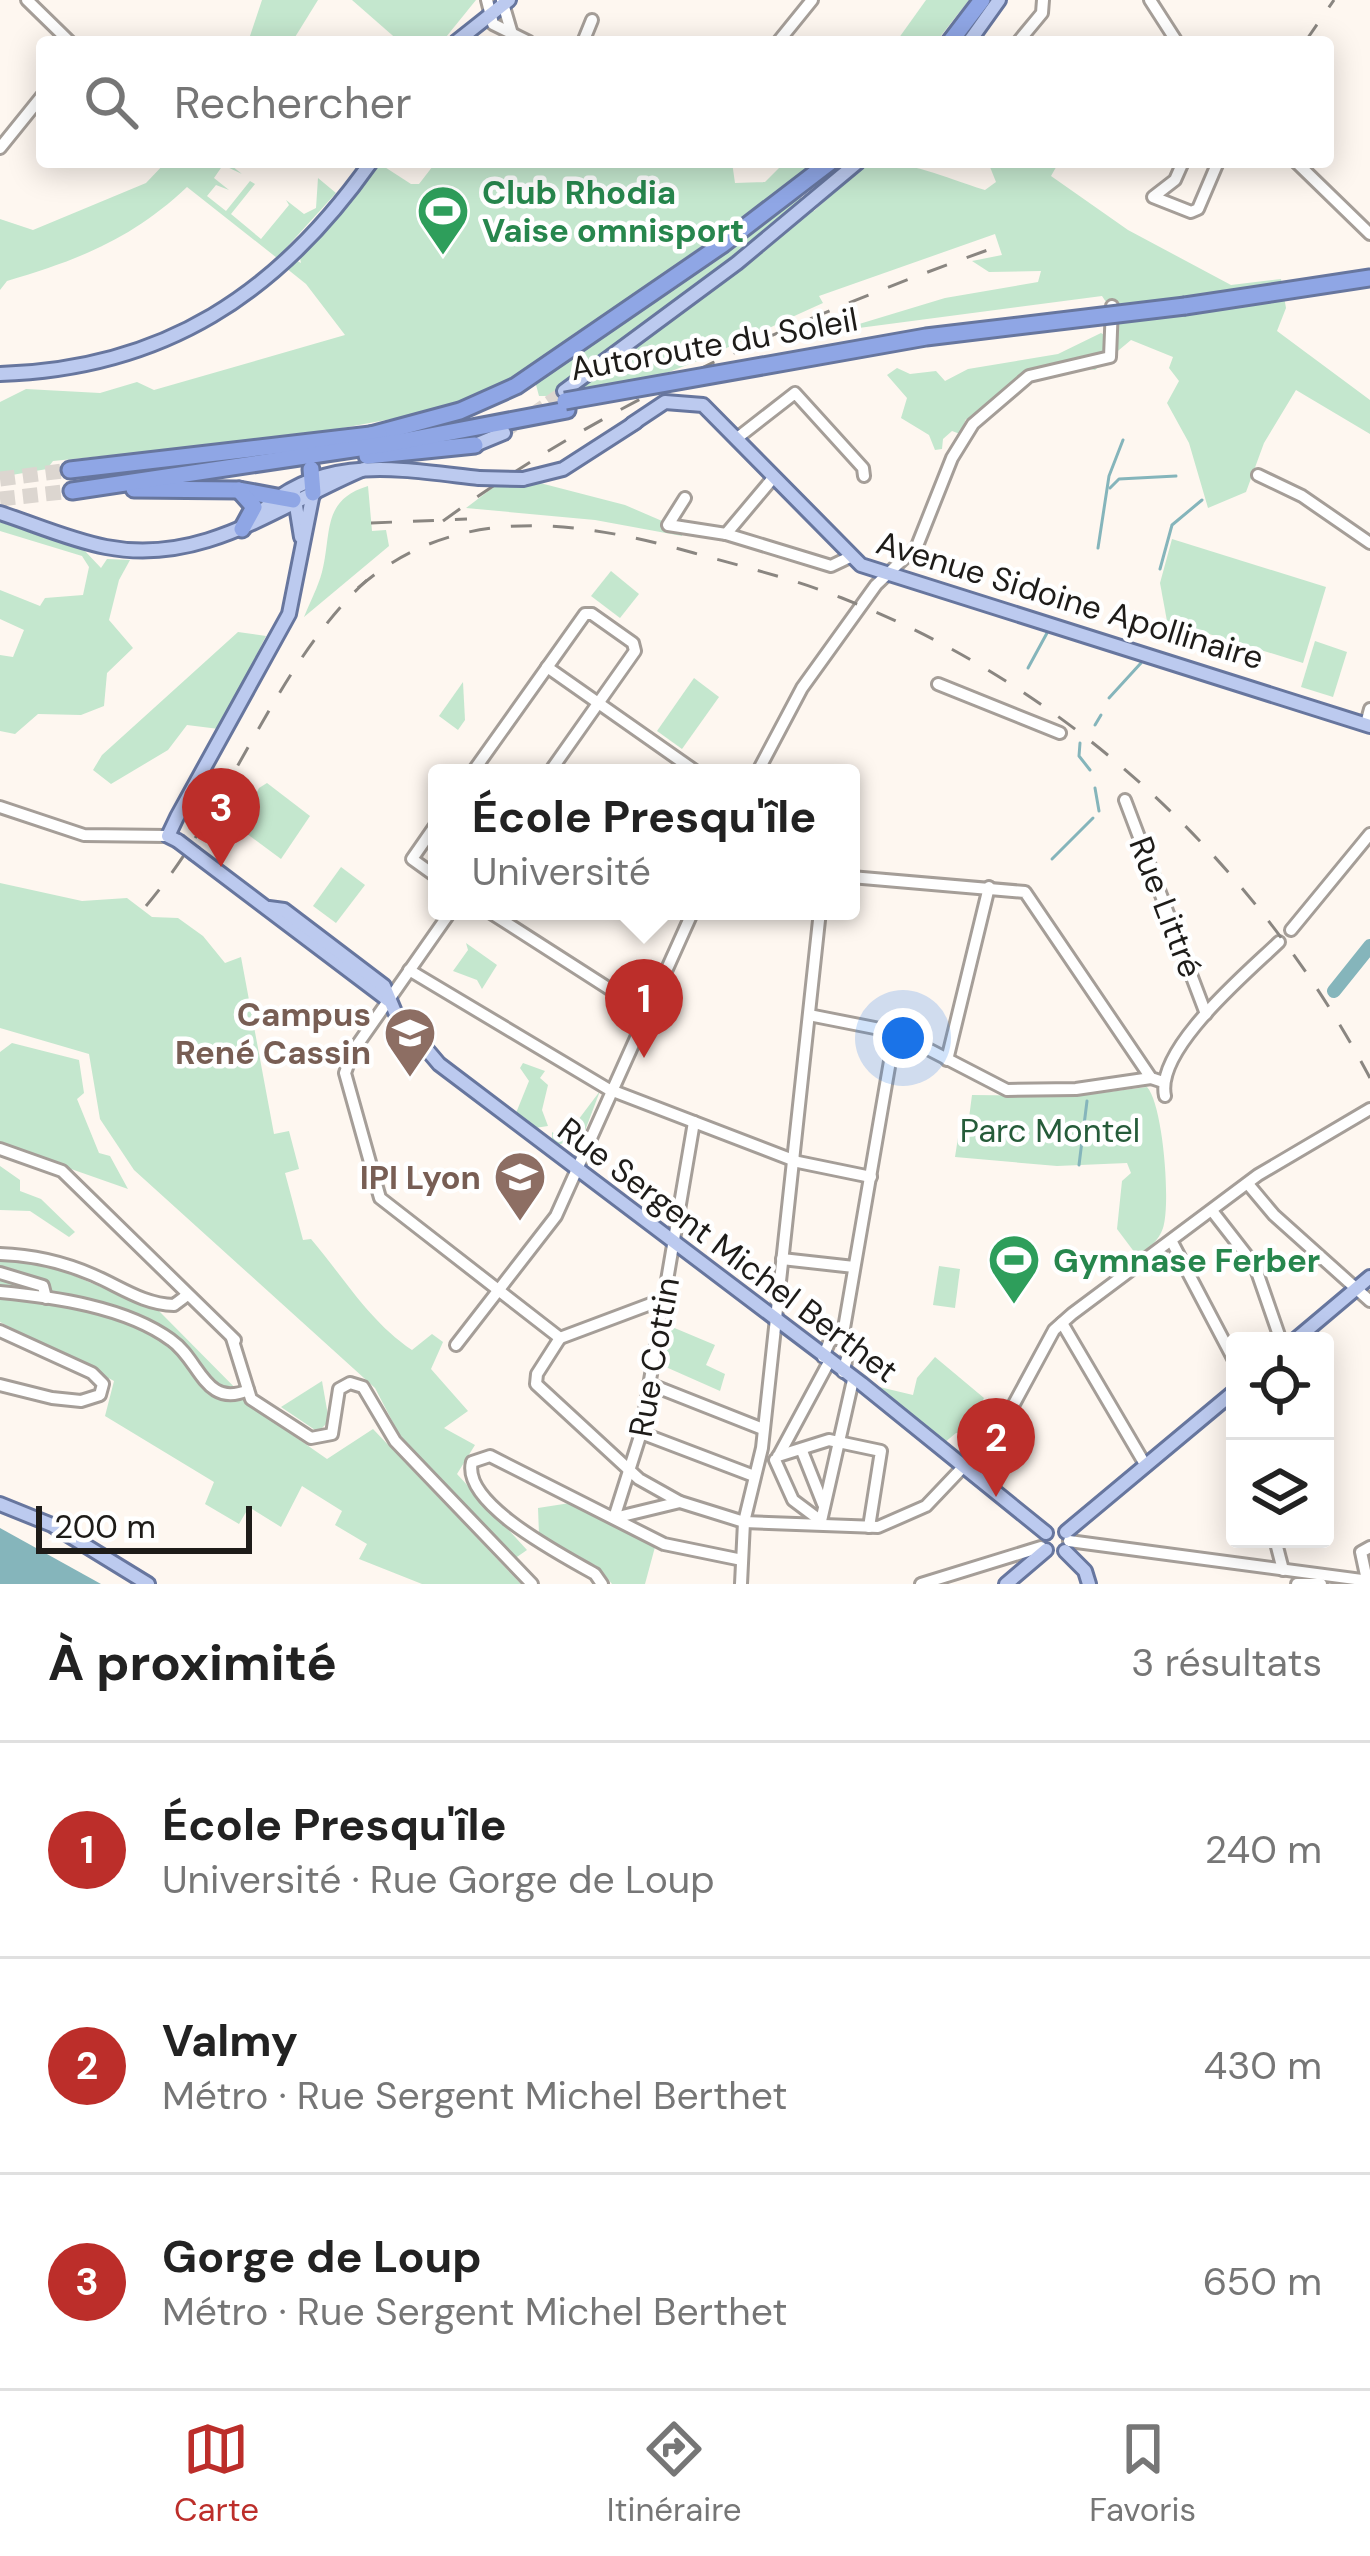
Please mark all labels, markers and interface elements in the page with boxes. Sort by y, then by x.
search box [36,36,1334,168]
icon: search [78,69,144,135]
text: Rechercher [174,73,412,132]
place label: Club Rhodia Vaise omnisport [482,171,744,252]
sports icon: Club Rhodia Vaise omnisport [415,183,471,257]
street label: Autoroute du Soleil [567,298,861,390]
street label: Avenue Sidoine Apollinaire [871,521,1269,679]
popup [428,764,860,920]
pin: 3 [182,768,260,867]
text: École Presqu'île [472,787,816,846]
street label: Rue Littré [1119,830,1213,984]
text: Université [472,846,651,897]
pin: 1 [605,959,683,1058]
place label: Campus René Cassin [175,993,371,1074]
school or university icon: Campus René Cassin [382,1005,438,1079]
your location [873,1008,933,1068]
street label: Rue Sergent Michel Berthet [549,1108,907,1392]
park label: Parc Montel [960,1109,1140,1152]
school or university icon: IPI Lyon [492,1149,548,1223]
place label: IPI Lyon [360,1156,481,1199]
sports icon: Gymnase Ferber [986,1232,1042,1306]
place label: Gymnase Ferber [1053,1239,1320,1282]
street label: Rue Cottin [619,1274,689,1440]
map controls [1226,1332,1334,1548]
button: locate [1226,1332,1334,1440]
pin: 2 [957,1398,1035,1497]
button: layers [1226,1440,1334,1548]
scale bar [36,1500,252,1553]
text: 200 m [54,1505,156,1548]
text: À proximité [48,1629,337,1696]
text: 3 résultats [1131,1637,1322,1688]
text: École Presqu'île [162,1795,507,1854]
text: 1 [80,1824,94,1875]
text: 240 m [1205,1824,1322,1875]
text: Université · Rue Gorge de Loup [162,1854,715,1905]
text: Valmy [162,2011,298,2070]
text: 2 [76,2040,98,2091]
text: 430 m [1203,2040,1322,2091]
text: Métro · Rue Sergent Michel Berthet [162,2070,788,2121]
text: Gorge de Loup [162,2227,482,2286]
text: 3 [75,2256,99,2307]
text: 650 m [1203,2256,1322,2307]
text: Métro · Rue Sergent Michel Berthet [162,2286,788,2337]
tab: Carte [174,2416,259,2531]
tab: Itinéraire [607,2416,742,2531]
tab: Favoris [1089,2416,1196,2531]

